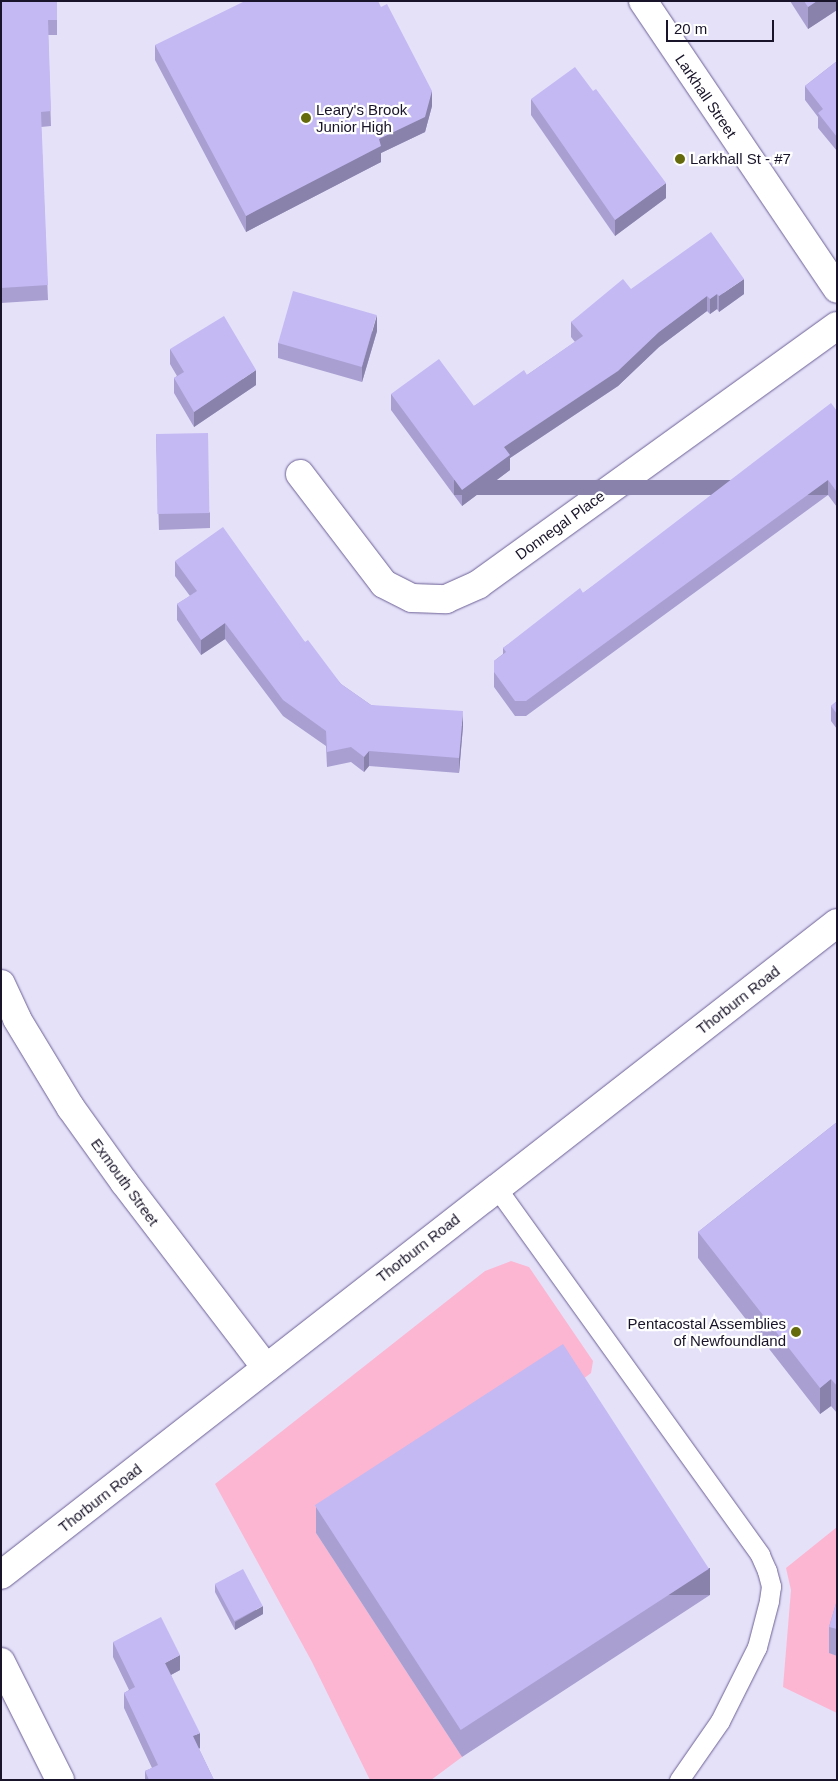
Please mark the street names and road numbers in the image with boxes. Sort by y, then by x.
street label: Larkhall Street [671,51,741,141]
street label: Donnegal Place [512,487,608,563]
street label: Thorburn Road [693,962,783,1038]
street label: Exmouth Street [87,1135,163,1229]
street label: Thorburn Road [373,1210,463,1286]
street label: Thorburn Road [55,1460,145,1536]

